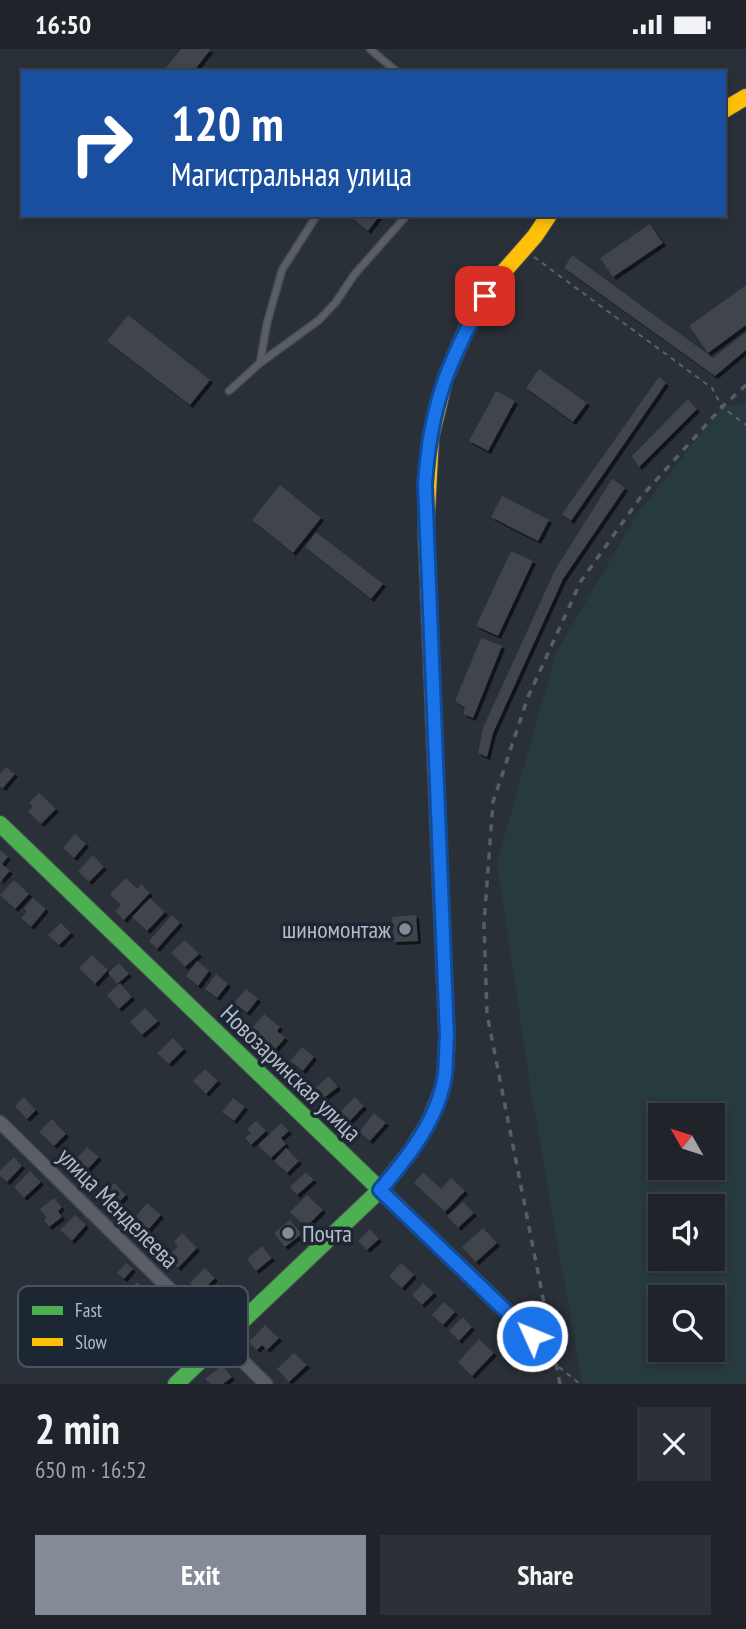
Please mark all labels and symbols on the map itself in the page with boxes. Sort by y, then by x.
pin [455,266,515,326]
place label: шиномонтаж [282,914,391,945]
marker: шиномонтаж [397,921,413,937]
street label: Новозаринская улица [214,998,368,1148]
north arrow [648,1103,724,1179]
street label: улица Менделеева [51,1141,185,1275]
place label: Почта [302,1218,352,1249]
marker: Почта [280,1225,296,1241]
legend [18,1286,248,1367]
text: Fast [75,1298,103,1322]
position arrow [495,1299,569,1373]
text: Slow [75,1330,108,1354]

